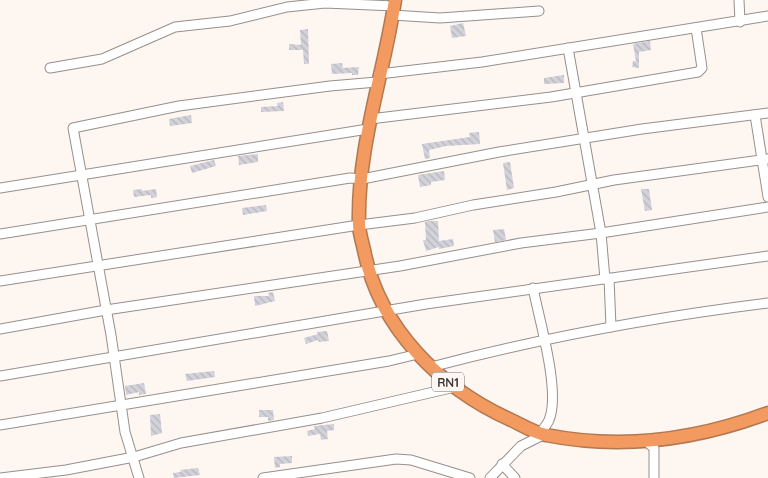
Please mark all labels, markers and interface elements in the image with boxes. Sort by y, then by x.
road number: RN1 [432,372,464,392]

